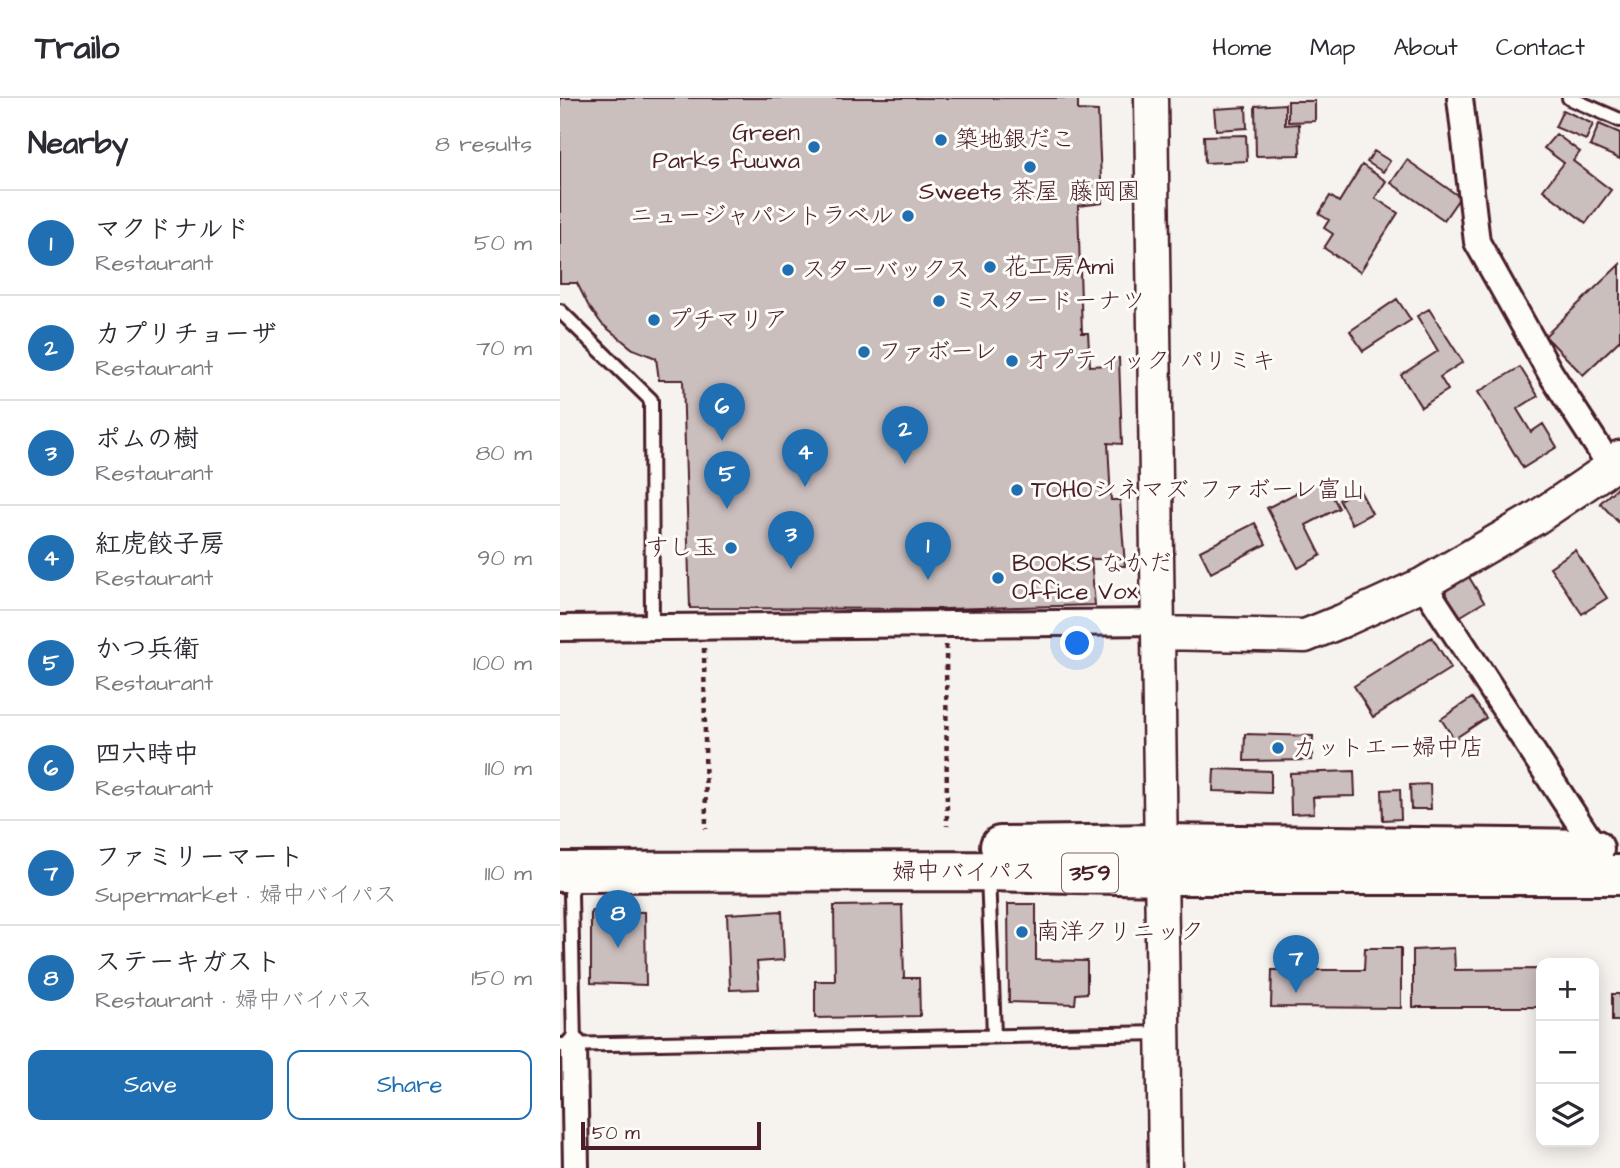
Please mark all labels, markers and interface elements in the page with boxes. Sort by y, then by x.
text: Trailo [35,25,119,71]
text: Home [1212,31,1272,65]
text: Map [1310,31,1355,65]
text: About [1393,31,1458,65]
text: Contact [1496,31,1585,65]
place label: Green Parks fuuwa [653,116,800,178]
text: Nearby [28,123,128,165]
place label: 築地銀だこ [955,123,1075,157]
text: 8 results [435,128,532,160]
marker: 築地銀だこ [933,132,949,148]
marker: Green Parks fuuwa [806,139,822,155]
marker: Sweets 茶屋 藤岡園 [1022,159,1038,175]
place label: Sweets 茶屋 藤岡園 [919,175,1141,209]
place label: ニュージャパントラベル [630,199,894,233]
marker: ニュージャパントラベル [900,208,916,224]
text: マクドナルド [95,211,250,247]
text: 1 [50,227,52,259]
text: 50 m [474,227,532,259]
text: Restaurant [95,247,213,279]
place label: 花工房Ami [1004,250,1114,284]
place label: スターバックス [802,253,970,287]
marker: 花工房Ami [982,259,998,275]
marker: スターバックス [780,262,796,278]
place label: ミスタードーナツ [953,284,1145,318]
marker: ミスタードーナツ [931,293,947,309]
place label: プチマリア [668,303,788,337]
marker: プチマリア [646,312,662,328]
text: カプリチョーザ [95,316,277,352]
text: 2 [44,332,58,364]
text: 70 m [476,332,532,364]
place label: ファボーレ [878,335,997,369]
marker: ファボーレ [856,344,872,360]
place label: オプティック パリミキ [1026,344,1276,378]
text: Restaurant [95,352,213,384]
marker: オプティック パリミキ [1004,353,1020,369]
pin: 6 [699,383,745,441]
pin: 2 [882,406,928,464]
text: ポムの樹 [95,421,199,457]
pin: 4 [782,429,828,487]
text: 3 [45,437,57,469]
text: 80 m [475,437,532,469]
pin: 5 [704,451,750,509]
text: Restaurant [95,457,213,489]
place label: TOHOシネマズ ファボーレ富山 [1031,473,1365,507]
marker: TOHOシネマズ ファボーレ富山 [1009,482,1025,498]
pin: 3 [768,511,814,569]
pin: 1 [905,522,951,580]
text: 紅虎餃子房 [95,526,225,562]
place label: すし玉 [645,531,717,565]
marker: すし玉 [723,540,739,556]
text: 4 [43,542,59,574]
text: 90 m [477,542,532,574]
place label: BOOKS なかだ Office Vox [1012,547,1173,609]
text: Restaurant [95,562,213,594]
marker: BOOKS なかだ Office Vox [990,570,1006,586]
your location [1060,626,1094,660]
text: かつ兵衛 [95,631,199,667]
text: 5 [43,647,59,679]
text: 100 m [473,647,532,679]
text: Restaurant [95,667,213,699]
place label: カットエー婦中店 [1292,731,1484,765]
text: 四六時中 [95,736,199,772]
marker: カットエー婦中店 [1270,740,1286,756]
text: 6 [44,752,58,784]
text: 110 m [484,752,532,784]
text: Restaurant [95,772,213,804]
text: ファミリーマート [95,839,304,875]
road number: 359 [1062,853,1118,892]
street label: 婦中バイパス [892,855,1036,889]
text: 7 [44,857,58,889]
text: 110 m [484,857,532,889]
text: Supermarket · 婦中バイパス [95,879,397,911]
pin: 8 [595,890,641,948]
place label: 南洋クリニック [1036,915,1204,949]
marker: 南洋クリニック [1014,924,1030,940]
pin: 7 [1273,935,1319,993]
text: ステーキガスト [95,944,281,980]
map controls [1536,958,1599,1147]
button: + [1536,958,1599,1021]
text: 8 [44,962,58,994]
text: 150 m [471,962,532,994]
text: Restaurant · 婦中バイパス [95,984,372,1016]
button: − [1536,1021,1599,1084]
button: Save [28,1050,273,1120]
button: Share [287,1050,532,1120]
button: layers [1536,1084,1599,1147]
scale bar [581,1119,761,1151]
text: 50 m [592,1120,640,1147]

